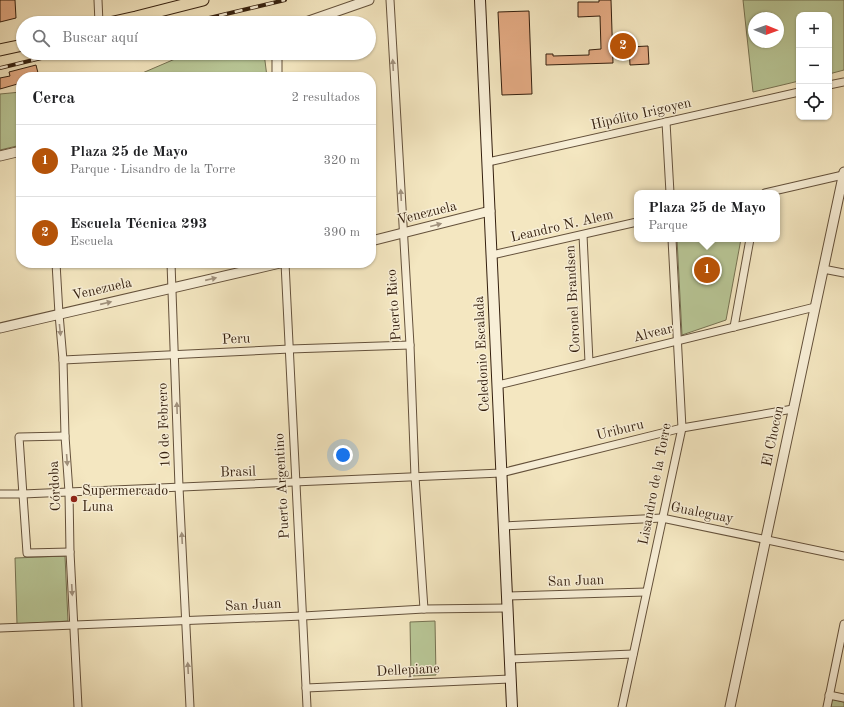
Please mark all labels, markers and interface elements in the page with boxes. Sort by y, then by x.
north arrow [748,12,784,48]
map controls [796,12,832,120]
button: + [796,12,832,48]
search box [16,16,376,60]
icon: search [30,27,52,49]
text: Buscar aquí [62,31,138,46]
pin: 2 [610,31,636,61]
button: − [796,48,832,84]
one-way arrow [390,59,397,71]
button: locate [796,84,832,120]
text: Cerca [32,90,75,107]
text: 2 resultados [292,91,360,104]
street label: Hipólito Irigoyen [589,96,693,132]
text: Plaza 25 de Mayo [70,145,188,160]
text: 1 [41,154,49,167]
text: 320 m [323,154,360,167]
text: Parque · Lisandro de la Torre [70,163,235,176]
one-way arrow [397,189,404,201]
popup [634,190,780,242]
street label: Venezuela [396,199,458,227]
text: Plaza 25 de Mayo [648,201,766,216]
street label: Leandro N. Alem [509,207,615,245]
text: Escuela Técnica 293 [70,217,207,232]
text: Parque [648,219,688,232]
one-way arrow [430,222,442,228]
text: 2 [41,226,49,239]
text: 390 m [323,226,360,239]
text: Escuela [70,235,113,248]
street label: Coronel Brandsen [563,244,583,353]
pin: 1 [694,255,720,285]
street label: Puerto Rico [385,269,403,341]
street label: Venezuela [71,275,133,303]
one-way arrow [205,275,217,281]
street label: Celedonio Escalada [472,296,492,412]
one-way arrow [100,299,112,305]
street label: Alvear [632,321,675,345]
one-way arrow [57,324,64,336]
street label: Peru [221,331,251,347]
street label: 10 de Febrero [156,382,172,468]
one-way arrow [173,402,180,414]
street label: El Chocon [760,404,786,468]
street label: Uriburu [595,417,646,443]
street label: Lisandro de la Torre [636,422,674,546]
street label: Puerto Argentino [272,433,292,539]
your location [333,445,353,465]
one-way arrow [63,454,70,466]
street label: Córdoba [47,460,63,512]
street label: Brasil [220,464,256,480]
place label: Supermercado Luna [82,484,168,514]
marker: Supermercado Luna [69,494,79,504]
street label: Gualeguay [669,500,735,526]
one-way arrow [178,532,185,544]
street label: San Juan [547,573,605,589]
one-way arrow [68,584,75,596]
street label: San Juan [224,597,282,613]
one-way arrow [185,661,191,674]
street label: Dellepiane [376,661,440,679]

